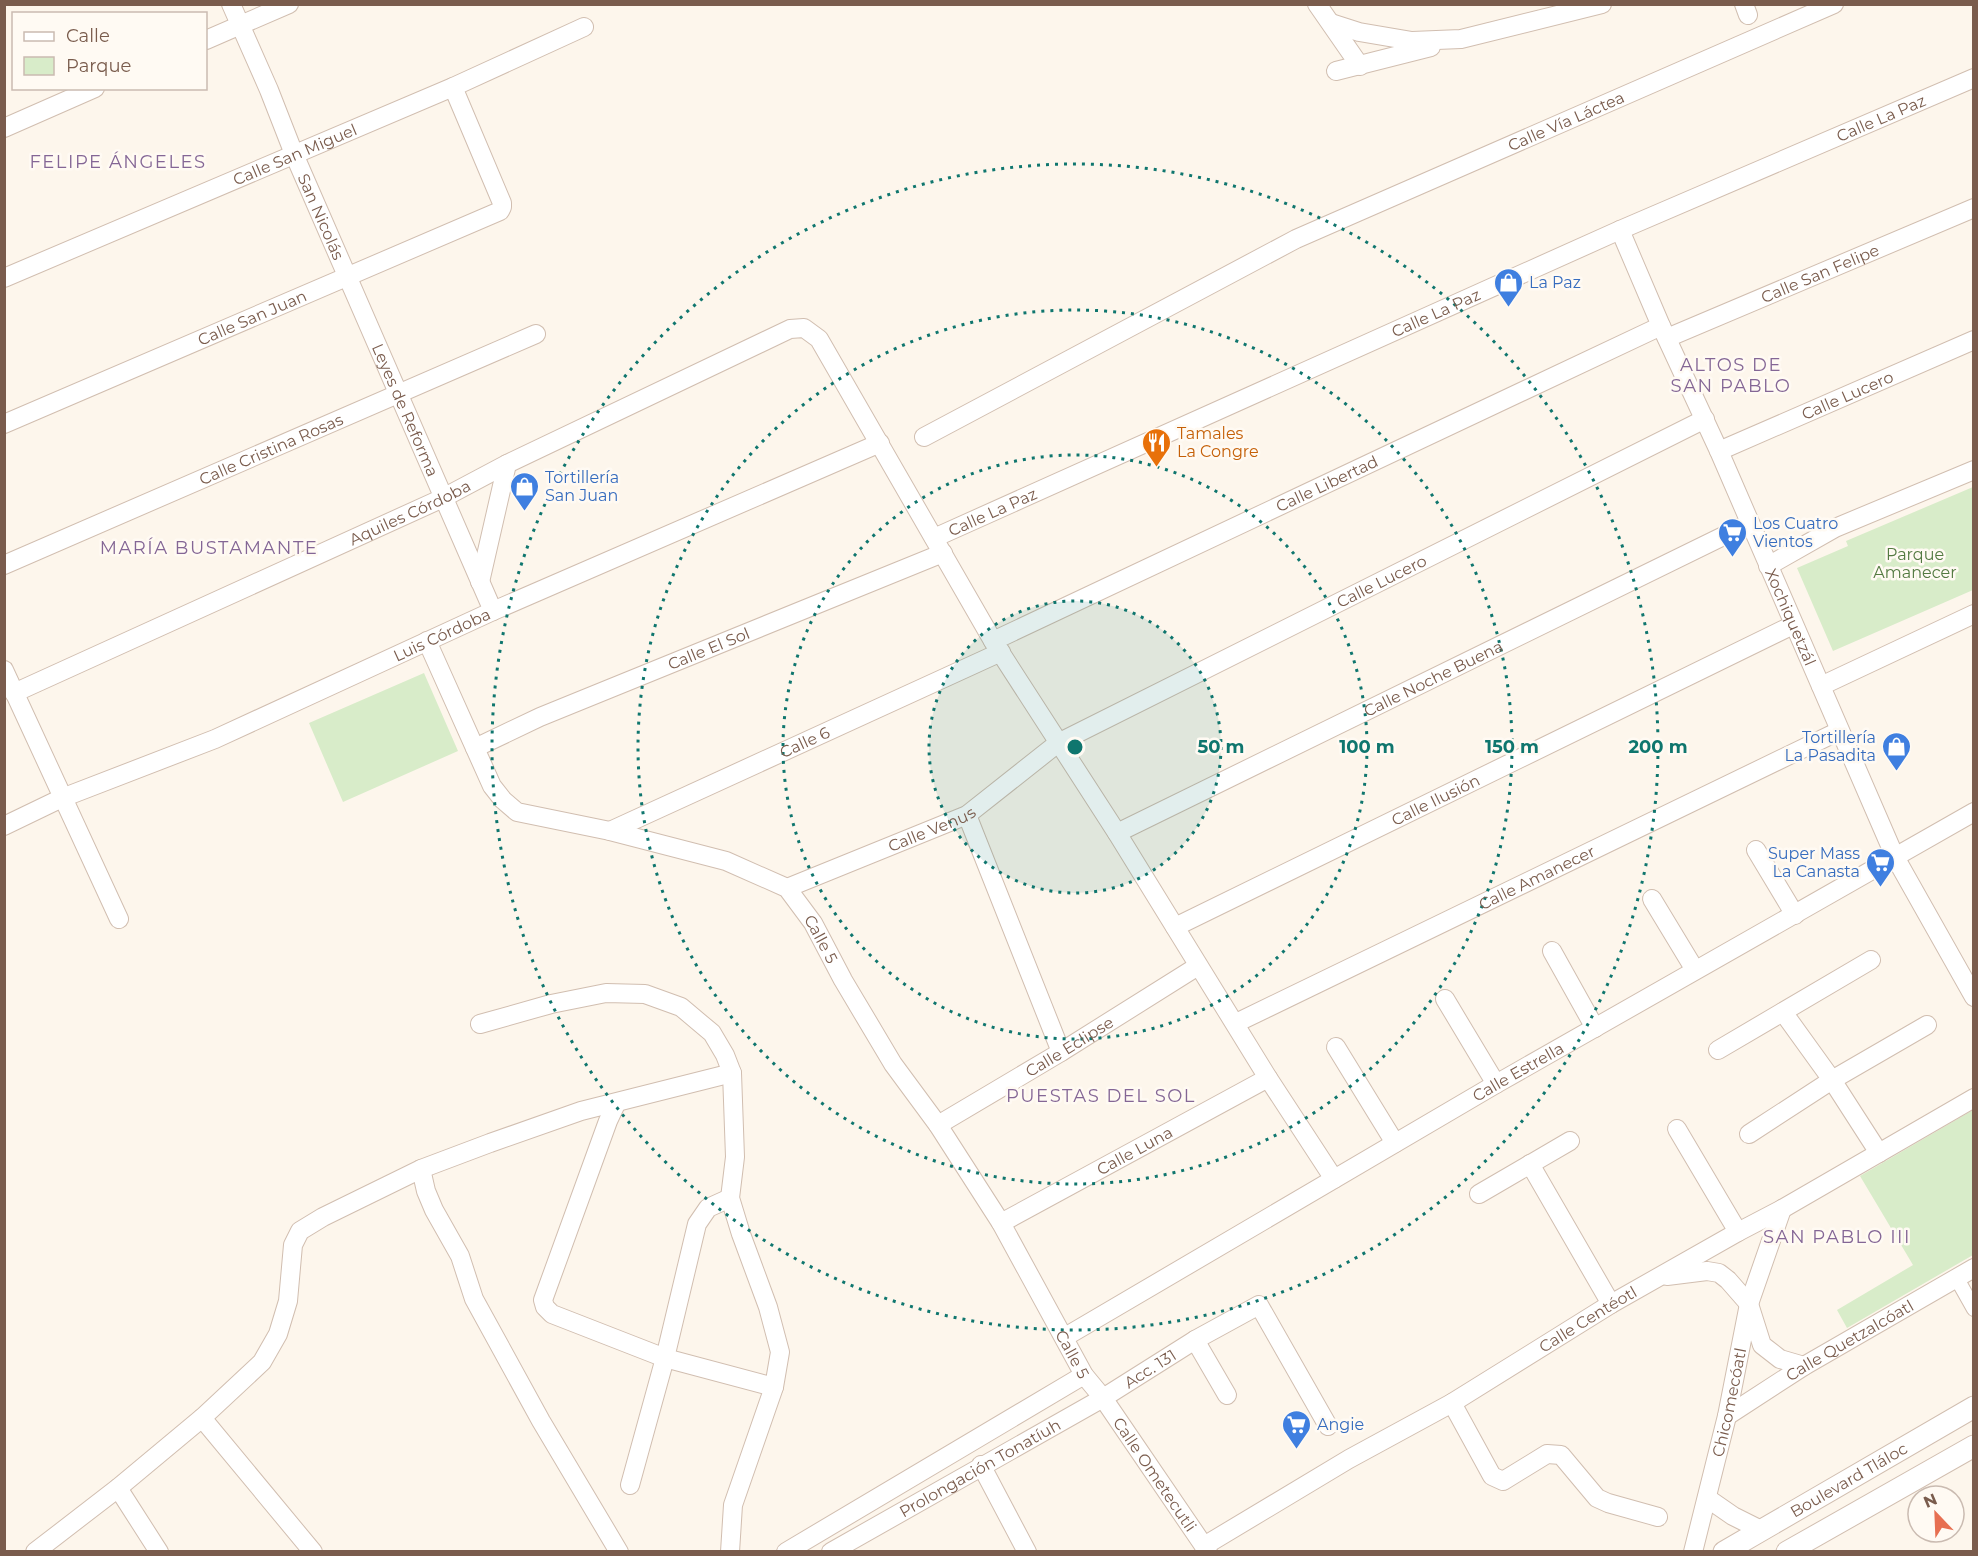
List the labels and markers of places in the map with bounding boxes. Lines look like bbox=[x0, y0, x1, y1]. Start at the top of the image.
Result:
shop icon: La Paz bbox=[1492, 266, 1524, 308]
place label: La Paz bbox=[1529, 273, 1581, 292]
place label: Tamales La Congre bbox=[1177, 424, 1259, 461]
restaurant icon: Tamales La Congre bbox=[1140, 426, 1172, 468]
place label: Tortillería San Juan bbox=[545, 468, 619, 505]
shop icon: Tortillería San Juan bbox=[508, 470, 540, 512]
place label: Los Cuatro Vientos bbox=[1753, 514, 1838, 551]
supermarket icon: Los Cuatro Vientos bbox=[1716, 516, 1748, 558]
place label: Tortillería La Pasadita bbox=[1784, 728, 1876, 765]
shop icon: Tortillería La Pasadita bbox=[1881, 730, 1913, 772]
centre of rings bbox=[1065, 737, 1085, 757]
place label: Super Mass La Canasta bbox=[1768, 844, 1860, 881]
supermarket icon: Super Mass La Canasta bbox=[1865, 846, 1897, 888]
supermarket icon: Angie bbox=[1280, 1408, 1312, 1450]
place label: Angie bbox=[1317, 1415, 1364, 1434]

